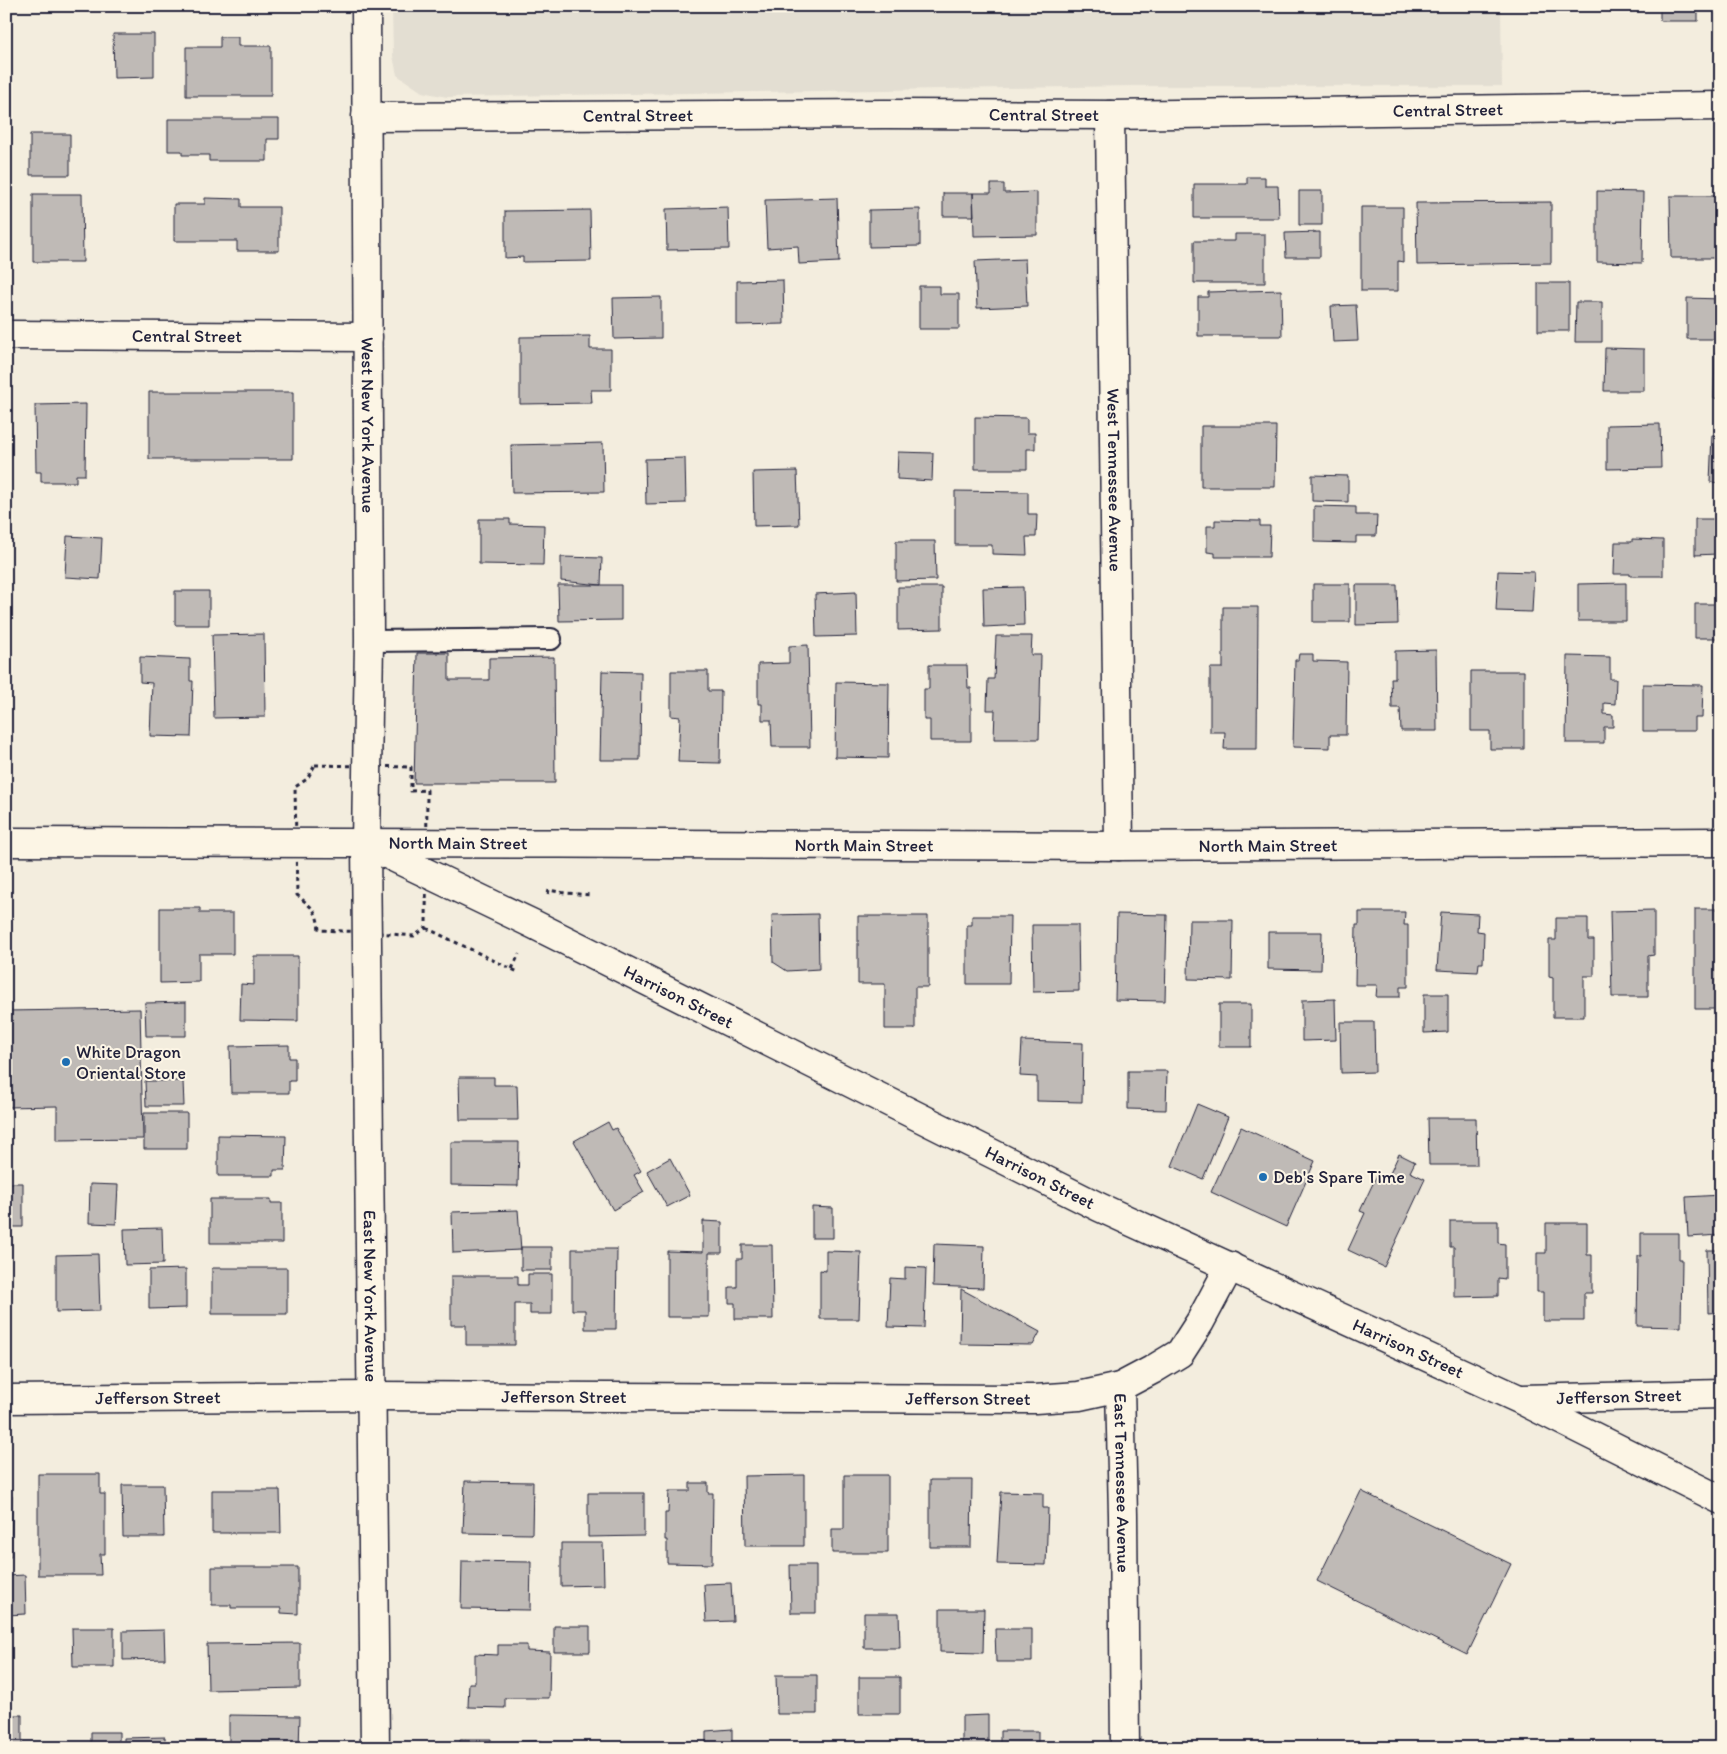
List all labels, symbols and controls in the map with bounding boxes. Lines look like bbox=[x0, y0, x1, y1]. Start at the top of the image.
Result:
street label: Central Street bbox=[1393, 98, 1503, 122]
street label: Central Street bbox=[989, 103, 1099, 126]
street label: Central Street bbox=[583, 104, 693, 127]
street label: Central Street bbox=[132, 325, 242, 347]
street label: West New York Avenue bbox=[357, 337, 379, 513]
street label: West Tennessee Avenue bbox=[1102, 388, 1127, 572]
street label: North Main Street bbox=[388, 832, 528, 854]
street label: North Main Street bbox=[794, 834, 934, 857]
street label: North Main Street bbox=[1198, 834, 1338, 857]
street label: Harrison Street bbox=[620, 960, 737, 1034]
place label: White Dragon Oriental Store bbox=[76, 1041, 186, 1084]
marker: White Dragon Oriental Store bbox=[60, 1056, 72, 1068]
street label: Harrison Street bbox=[981, 1141, 1099, 1214]
place label: Deb's Spare Time bbox=[1273, 1166, 1405, 1188]
marker: Deb's Spare Time bbox=[1257, 1171, 1269, 1183]
street label: East New York Avenue bbox=[359, 1210, 382, 1382]
street label: Harrison Street bbox=[1349, 1313, 1468, 1383]
street label: Jefferson Street bbox=[1556, 1384, 1682, 1409]
street label: Jefferson Street bbox=[95, 1386, 221, 1409]
street label: Jefferson Street bbox=[501, 1386, 627, 1408]
street label: Jefferson Street bbox=[905, 1387, 1031, 1410]
street label: East Tennessee Avenue bbox=[1109, 1393, 1134, 1573]

